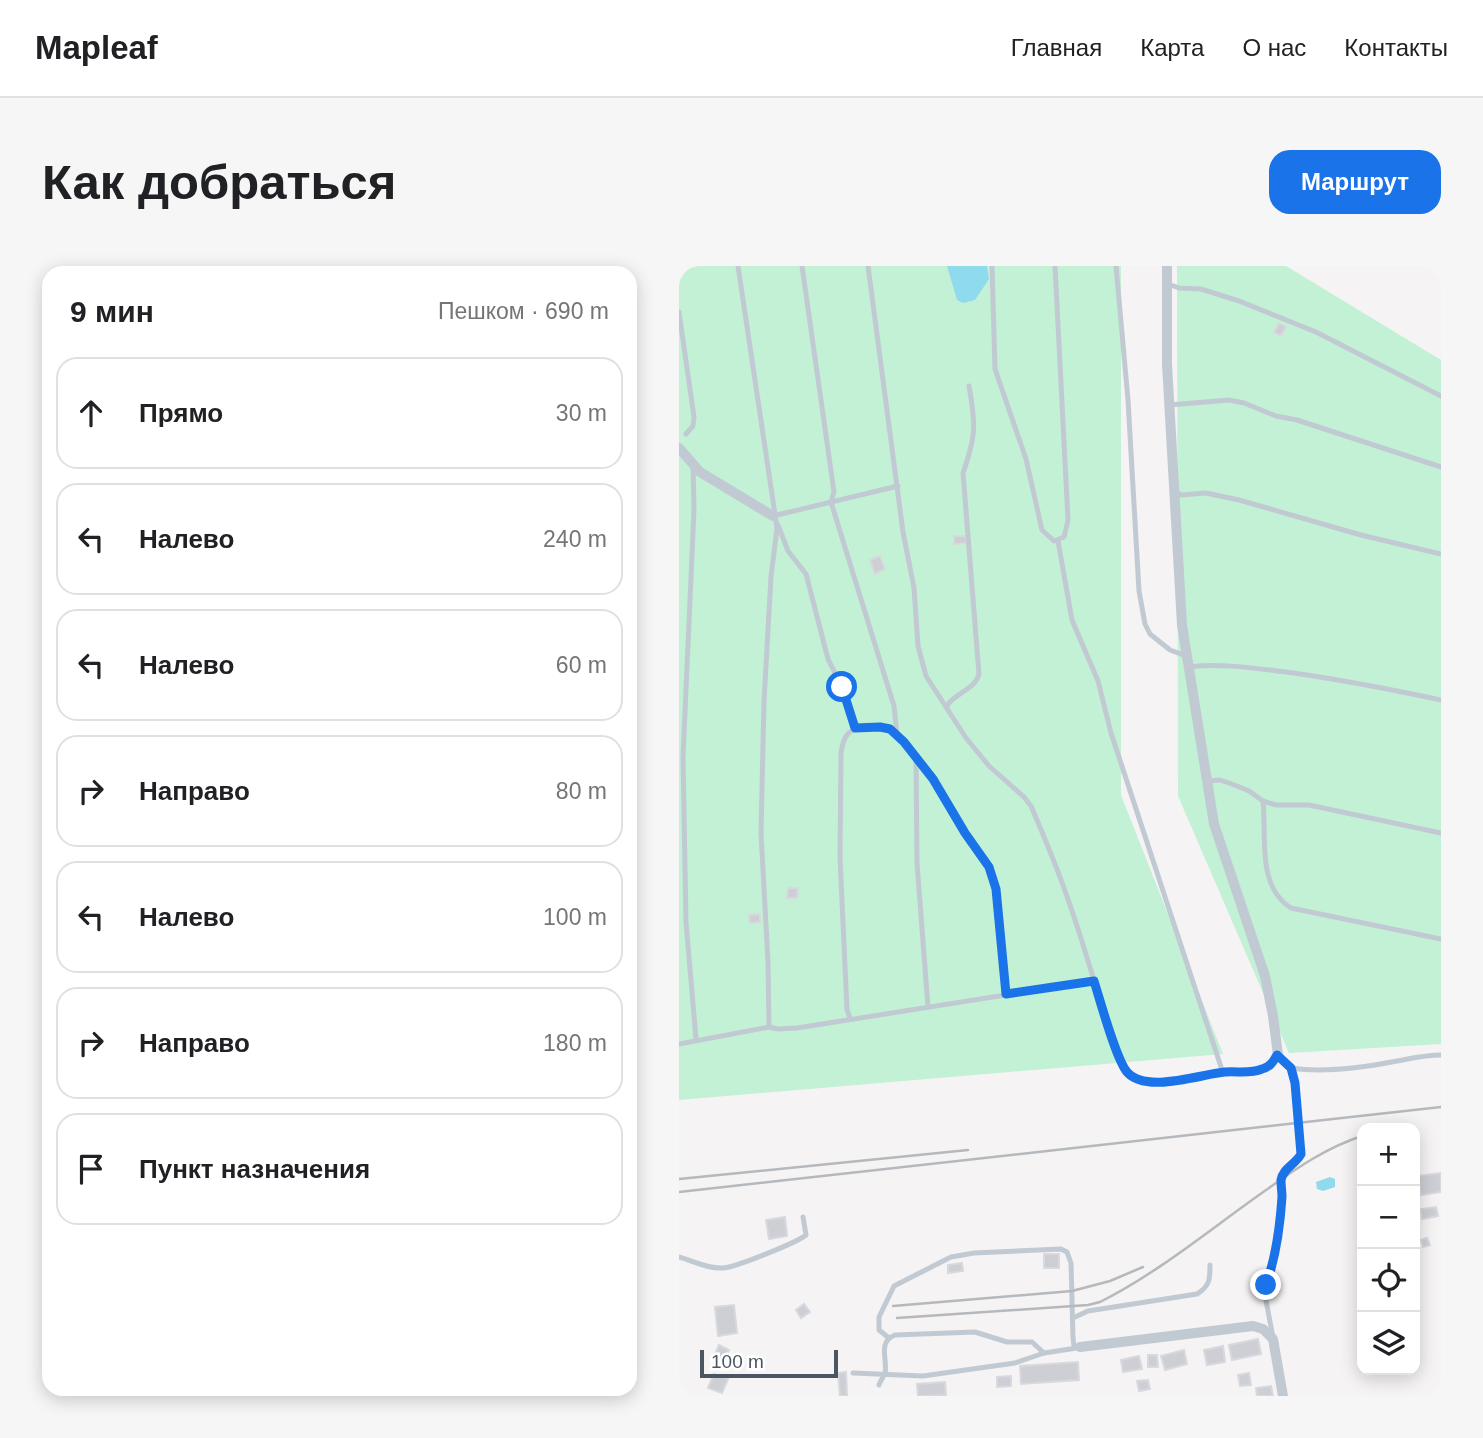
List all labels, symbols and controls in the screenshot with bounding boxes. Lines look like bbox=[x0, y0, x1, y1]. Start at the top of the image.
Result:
text: Mapleaf bbox=[35, 29, 158, 66]
text: Главная bbox=[1011, 34, 1102, 61]
text: Карта bbox=[1140, 34, 1204, 61]
text: О нас bbox=[1242, 34, 1306, 61]
text: Контакты bbox=[1344, 34, 1448, 61]
button: Маршрут bbox=[1269, 150, 1441, 214]
text: Как добраться bbox=[42, 155, 396, 209]
text: 9 мин bbox=[70, 295, 154, 328]
text: Пешком · 690 m bbox=[438, 298, 609, 324]
icon: ahead bbox=[72, 394, 110, 432]
text: Прямо bbox=[139, 398, 223, 428]
text: 30 m bbox=[556, 400, 607, 426]
icon: left bbox=[72, 520, 110, 558]
text: Налево bbox=[139, 524, 234, 554]
text: 240 m bbox=[543, 526, 607, 552]
icon: left bbox=[72, 646, 110, 684]
text: Налево bbox=[139, 650, 234, 680]
text: 60 m bbox=[556, 652, 607, 678]
route start bbox=[826, 671, 857, 702]
icon: right bbox=[72, 772, 110, 810]
text: Направо bbox=[139, 776, 250, 806]
text: 80 m bbox=[556, 778, 607, 804]
icon: left bbox=[72, 898, 110, 936]
text: Налево bbox=[139, 902, 234, 932]
text: 100 m bbox=[543, 904, 607, 930]
icon: right bbox=[72, 1024, 110, 1062]
text: Направо bbox=[139, 1028, 250, 1058]
text: 180 m bbox=[543, 1030, 607, 1056]
map controls bbox=[1357, 1123, 1420, 1375]
button: + bbox=[1357, 1123, 1420, 1186]
icon: arrive bbox=[72, 1150, 110, 1188]
text: Пункт назначения bbox=[139, 1154, 370, 1184]
button: − bbox=[1357, 1186, 1420, 1249]
button: locate bbox=[1357, 1249, 1420, 1312]
route end bbox=[1250, 1269, 1281, 1300]
button: layers bbox=[1357, 1312, 1420, 1375]
scale bar bbox=[700, 1347, 838, 1379]
text: 100 m bbox=[711, 1351, 764, 1372]

